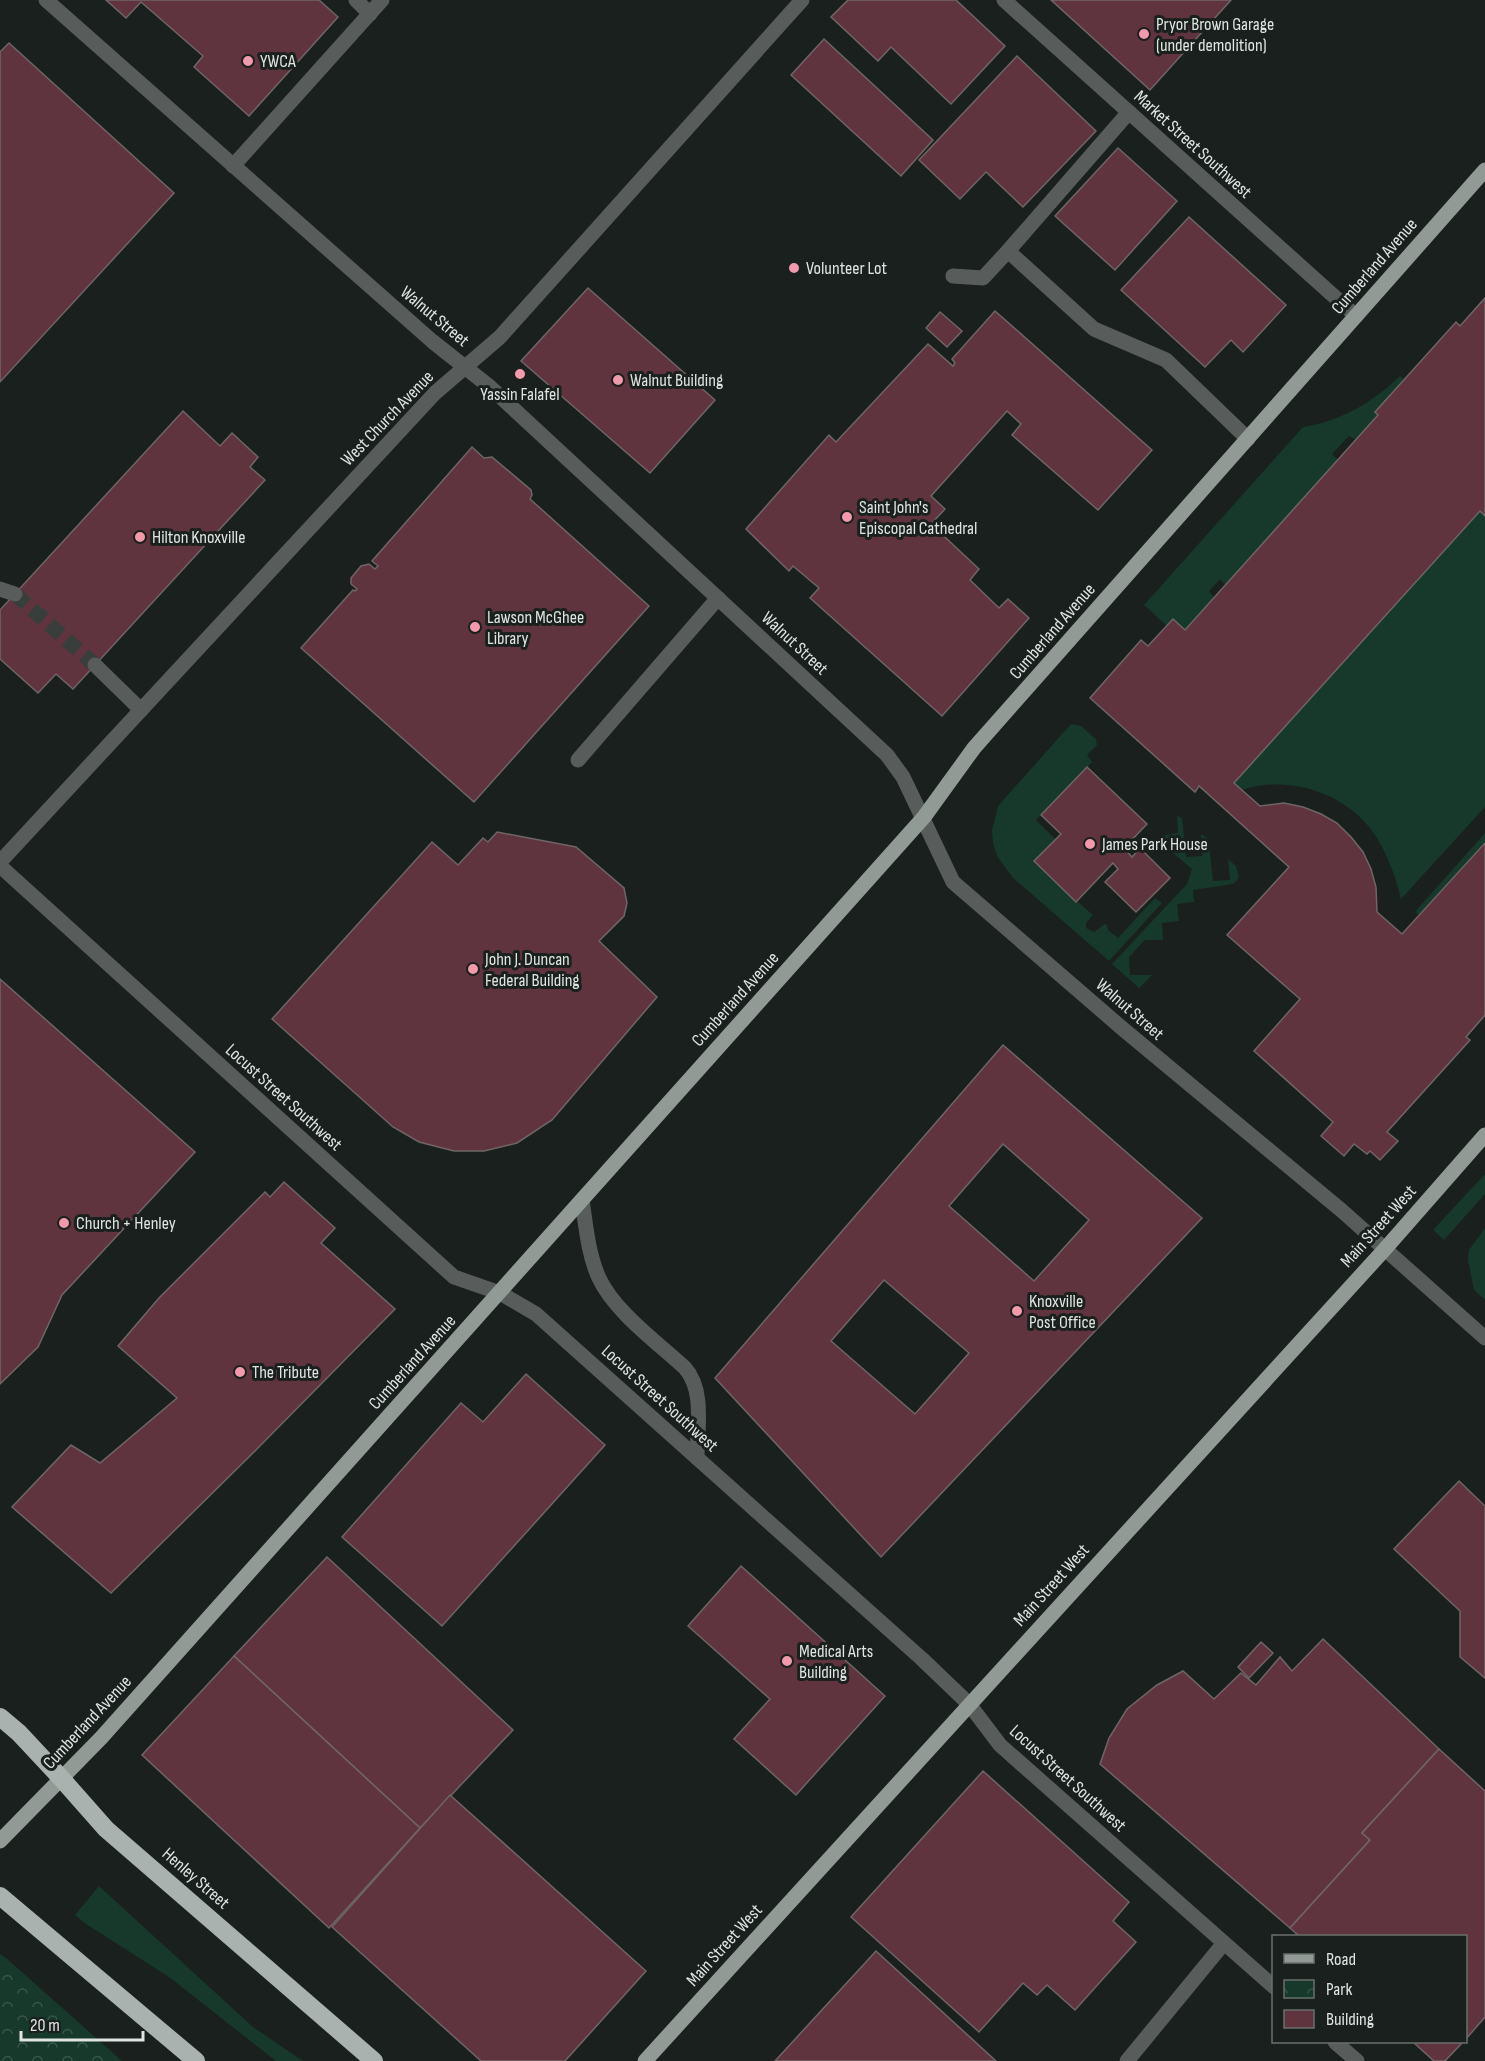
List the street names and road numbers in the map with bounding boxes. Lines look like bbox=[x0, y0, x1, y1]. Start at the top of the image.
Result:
street label: Market Street Southwest bbox=[1130, 86, 1256, 203]
street label: Cumberland Avenue bbox=[1327, 214, 1422, 318]
street label: Walnut Street bbox=[396, 282, 474, 351]
street label: West Church Avenue bbox=[337, 366, 438, 470]
street label: Cumberland Avenue bbox=[1005, 579, 1100, 683]
street label: Walnut Street bbox=[757, 607, 833, 680]
street label: Cumberland Avenue bbox=[687, 948, 783, 1051]
street label: Walnut Street bbox=[1091, 974, 1168, 1045]
street label: Locust Street Southwest bbox=[221, 1040, 347, 1156]
street label: Main Street West bbox=[1336, 1181, 1421, 1272]
street label: Cumberland Avenue bbox=[364, 1311, 460, 1414]
street label: Locust Street Southwest bbox=[597, 1341, 723, 1457]
street label: Main Street West bbox=[1009, 1540, 1094, 1631]
street label: Cumberland Avenue bbox=[39, 1671, 136, 1773]
street label: Locust Street Southwest bbox=[1005, 1721, 1131, 1837]
street label: Henley Street bbox=[158, 1843, 234, 1914]
street label: Main Street West bbox=[682, 1900, 767, 1991]

